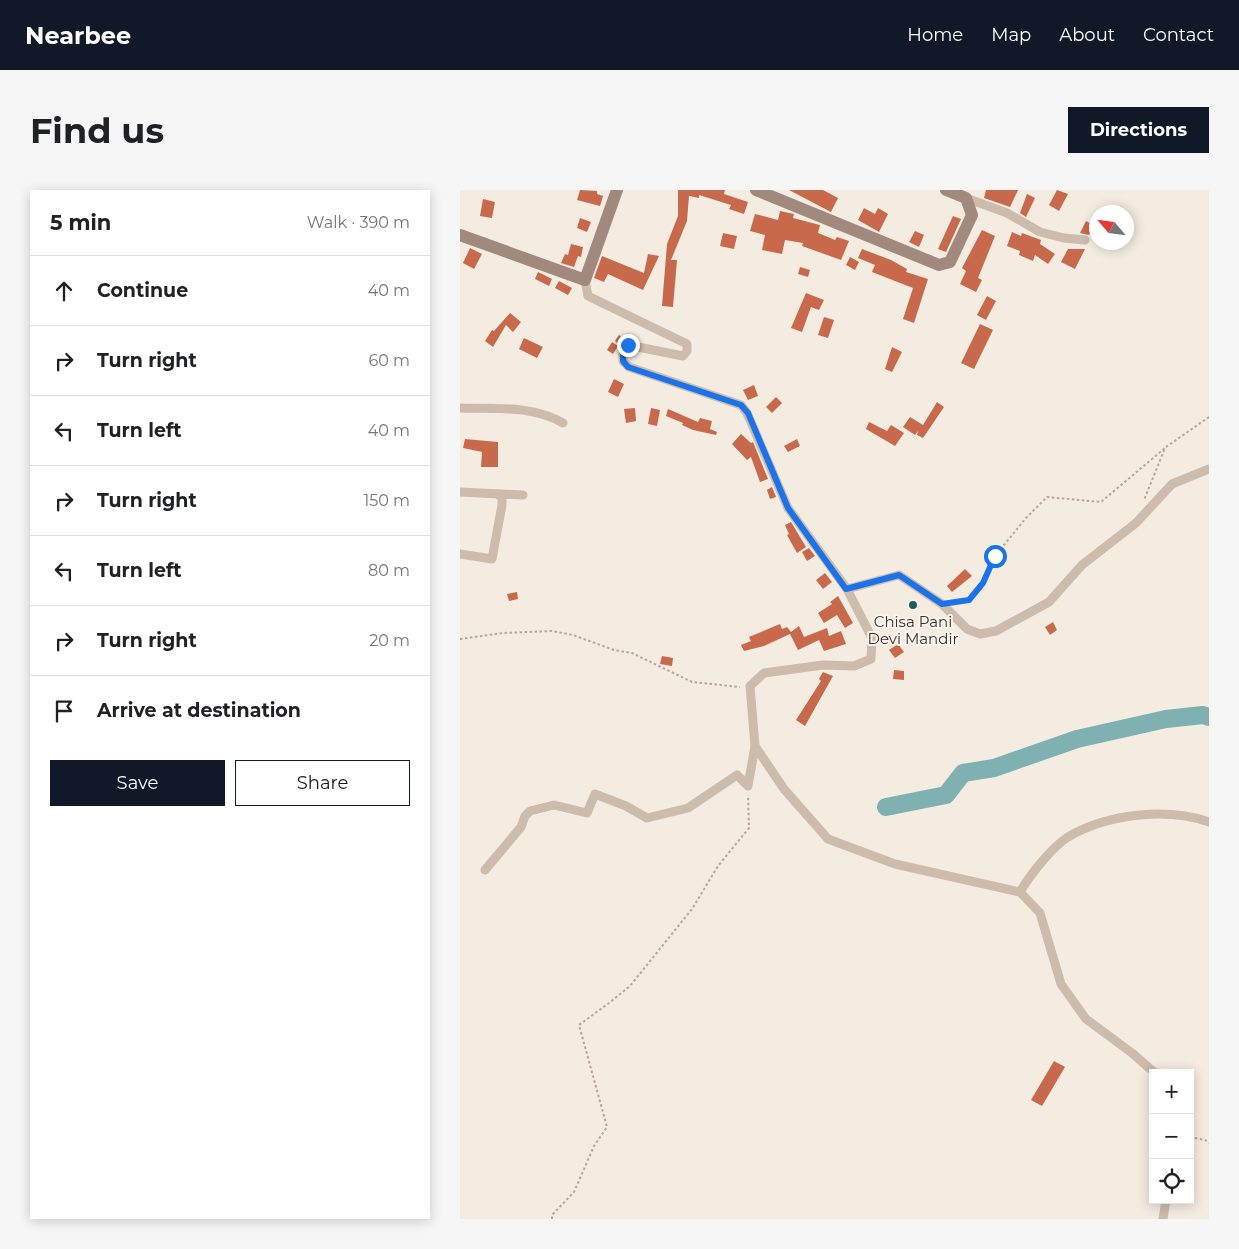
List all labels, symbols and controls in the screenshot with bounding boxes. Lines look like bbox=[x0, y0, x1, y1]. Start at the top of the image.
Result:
text: Nearbee bbox=[25, 21, 131, 50]
text: Home bbox=[907, 24, 963, 46]
text: Map bbox=[991, 24, 1031, 46]
text: About bbox=[1059, 24, 1115, 46]
text: Contact bbox=[1143, 24, 1214, 46]
button: Directions bbox=[1068, 107, 1209, 153]
text: Find us bbox=[30, 109, 164, 152]
north arrow bbox=[1089, 205, 1134, 250]
text: 5 min bbox=[50, 210, 111, 235]
text: Walk · 390 m bbox=[307, 213, 410, 232]
icon: ahead bbox=[50, 277, 78, 305]
text: Continue bbox=[97, 279, 188, 302]
text: 40 m bbox=[368, 281, 410, 300]
route end bbox=[617, 334, 640, 357]
icon: right bbox=[50, 347, 78, 375]
text: Turn right bbox=[97, 349, 197, 372]
text: 60 m bbox=[368, 351, 410, 370]
icon: left bbox=[50, 417, 78, 445]
text: Turn left bbox=[97, 419, 182, 442]
text: 40 m bbox=[368, 421, 410, 440]
icon: right bbox=[50, 487, 78, 515]
text: Turn right bbox=[97, 489, 197, 512]
text: 150 m bbox=[363, 491, 410, 510]
route start bbox=[984, 545, 1007, 568]
icon: left bbox=[50, 557, 78, 585]
text: Turn left bbox=[97, 559, 182, 582]
text: 80 m bbox=[368, 561, 410, 580]
marker: Chisa Pani Devi Mandir bbox=[907, 599, 919, 611]
place label: Chisa Pani Devi Mandir bbox=[868, 612, 958, 648]
icon: right bbox=[50, 627, 78, 655]
text: Turn right bbox=[97, 629, 197, 652]
text: 20 m bbox=[369, 631, 410, 650]
icon: arrive bbox=[50, 697, 78, 725]
text: Arrive at destination bbox=[97, 699, 301, 722]
button: Save bbox=[50, 760, 225, 806]
button: Share bbox=[235, 760, 410, 806]
map controls bbox=[1149, 1069, 1194, 1204]
button: + bbox=[1149, 1069, 1194, 1114]
button: − bbox=[1149, 1114, 1194, 1159]
button: locate bbox=[1149, 1159, 1194, 1204]

